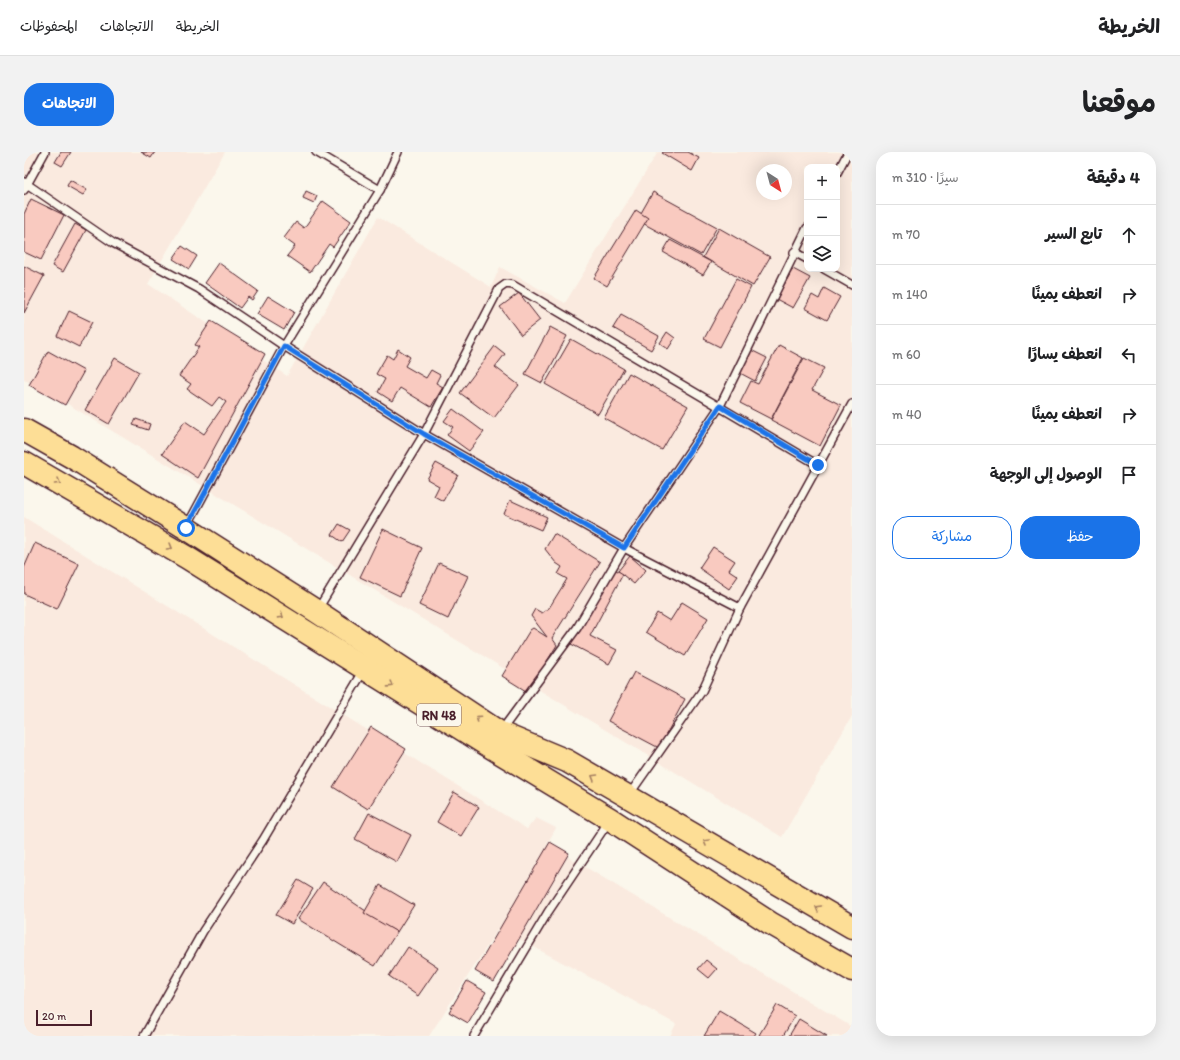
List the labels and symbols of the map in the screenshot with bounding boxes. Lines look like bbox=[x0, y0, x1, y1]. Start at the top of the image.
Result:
north arrow bbox=[756, 164, 792, 200]
route end bbox=[809, 456, 827, 474]
one-way arrow bbox=[54, 477, 61, 484]
route start bbox=[177, 519, 195, 537]
one-way arrow bbox=[166, 543, 173, 550]
one-way arrow bbox=[277, 611, 284, 618]
one-way arrow bbox=[387, 680, 394, 687]
road number: RN 48 bbox=[417, 704, 461, 726]
one-way arrow bbox=[475, 716, 482, 723]
one-way arrow bbox=[591, 774, 598, 781]
one-way arrow bbox=[703, 840, 710, 847]
one-way arrow bbox=[815, 905, 822, 912]
scale bar bbox=[36, 1008, 92, 1027]

